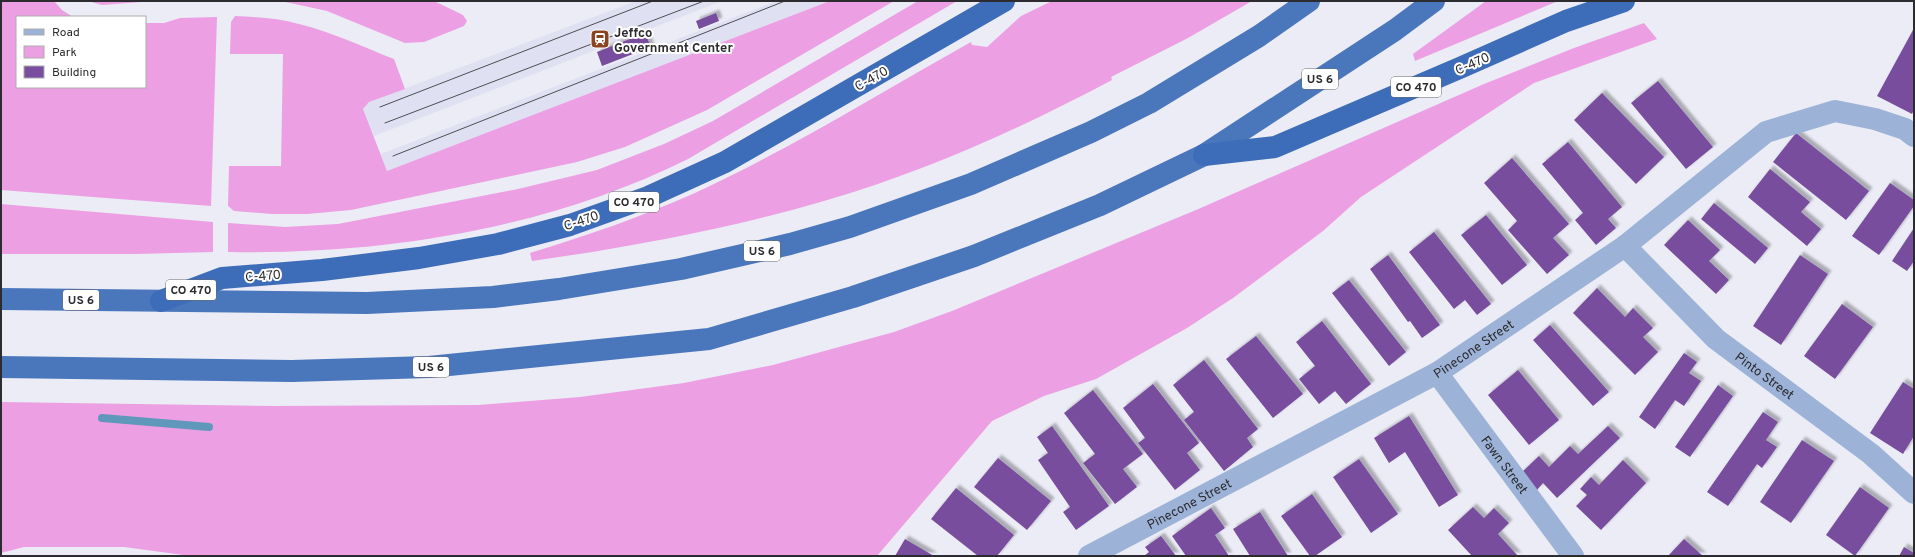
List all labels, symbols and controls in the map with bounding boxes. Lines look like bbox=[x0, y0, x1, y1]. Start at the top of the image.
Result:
legend bbox=[16, 16, 146, 88]
text: Road bbox=[52, 25, 80, 41]
place label: Jeffco Government Center bbox=[614, 26, 733, 57]
station icon: Jeffco Government Center bbox=[589, 28, 611, 50]
text: Park bbox=[52, 45, 77, 61]
street label: C-470 bbox=[1453, 50, 1493, 79]
street label: C-470 bbox=[852, 64, 892, 96]
text: Building bbox=[52, 65, 96, 81]
road number: US 6 bbox=[1302, 69, 1338, 89]
road number: CO 470 bbox=[1391, 77, 1441, 97]
road number: CO 470 bbox=[609, 192, 659, 212]
street label: C-470 bbox=[562, 208, 601, 235]
road number: US 6 bbox=[744, 241, 780, 261]
street label: C-470 bbox=[244, 267, 282, 287]
road number: CO 470 bbox=[166, 280, 216, 300]
road number: US 6 bbox=[63, 290, 99, 310]
street label: Pinecone Street bbox=[1431, 317, 1518, 383]
street label: Pinto Street bbox=[1731, 350, 1796, 404]
road number: US 6 bbox=[413, 357, 449, 377]
street label: Fawn Street bbox=[1477, 433, 1530, 498]
street label: Pinecone Street bbox=[1145, 476, 1235, 534]

